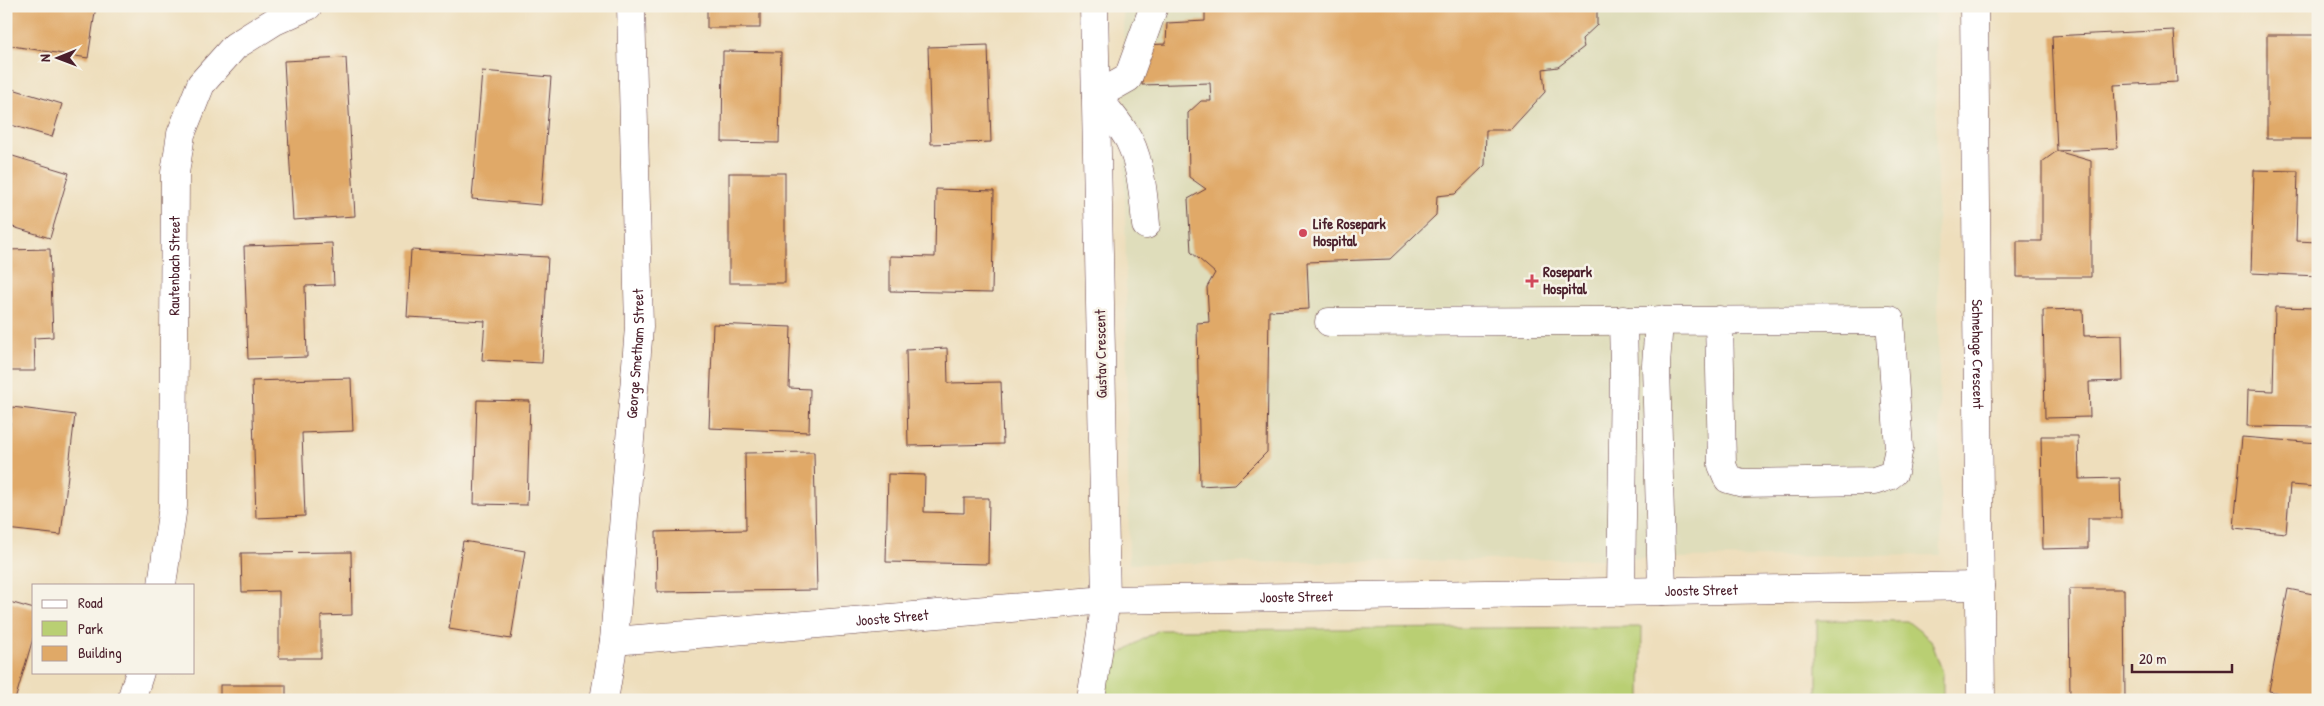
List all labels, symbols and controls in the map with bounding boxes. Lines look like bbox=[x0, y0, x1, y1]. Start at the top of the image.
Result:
north arrow bbox=[32, 32, 82, 82]
text: N bbox=[35, 54, 54, 62]
place label: Life Rosepark Hospital bbox=[1313, 213, 1386, 252]
street label: Rautenbach Street bbox=[163, 215, 185, 315]
marker: Life Rosepark Hospital bbox=[1297, 227, 1309, 239]
place label: Rosepark Hospital bbox=[1543, 261, 1593, 300]
marker: Rosepark Hospital bbox=[1525, 274, 1539, 288]
street label: George Smetham Street bbox=[621, 288, 649, 419]
street label: Schnehage Crescent bbox=[1967, 299, 1989, 410]
street label: Gustav Crescent bbox=[1089, 309, 1112, 399]
street label: Jooste Street bbox=[1665, 579, 1739, 601]
legend bbox=[32, 584, 195, 674]
street label: Jooste Street bbox=[1260, 585, 1334, 608]
text: Road bbox=[78, 592, 103, 613]
street label: Jooste Street bbox=[855, 604, 930, 631]
text: Park bbox=[78, 618, 103, 639]
scale bar bbox=[2132, 641, 2232, 673]
text: Building bbox=[78, 642, 122, 663]
text: 20 m bbox=[2139, 648, 2166, 669]

